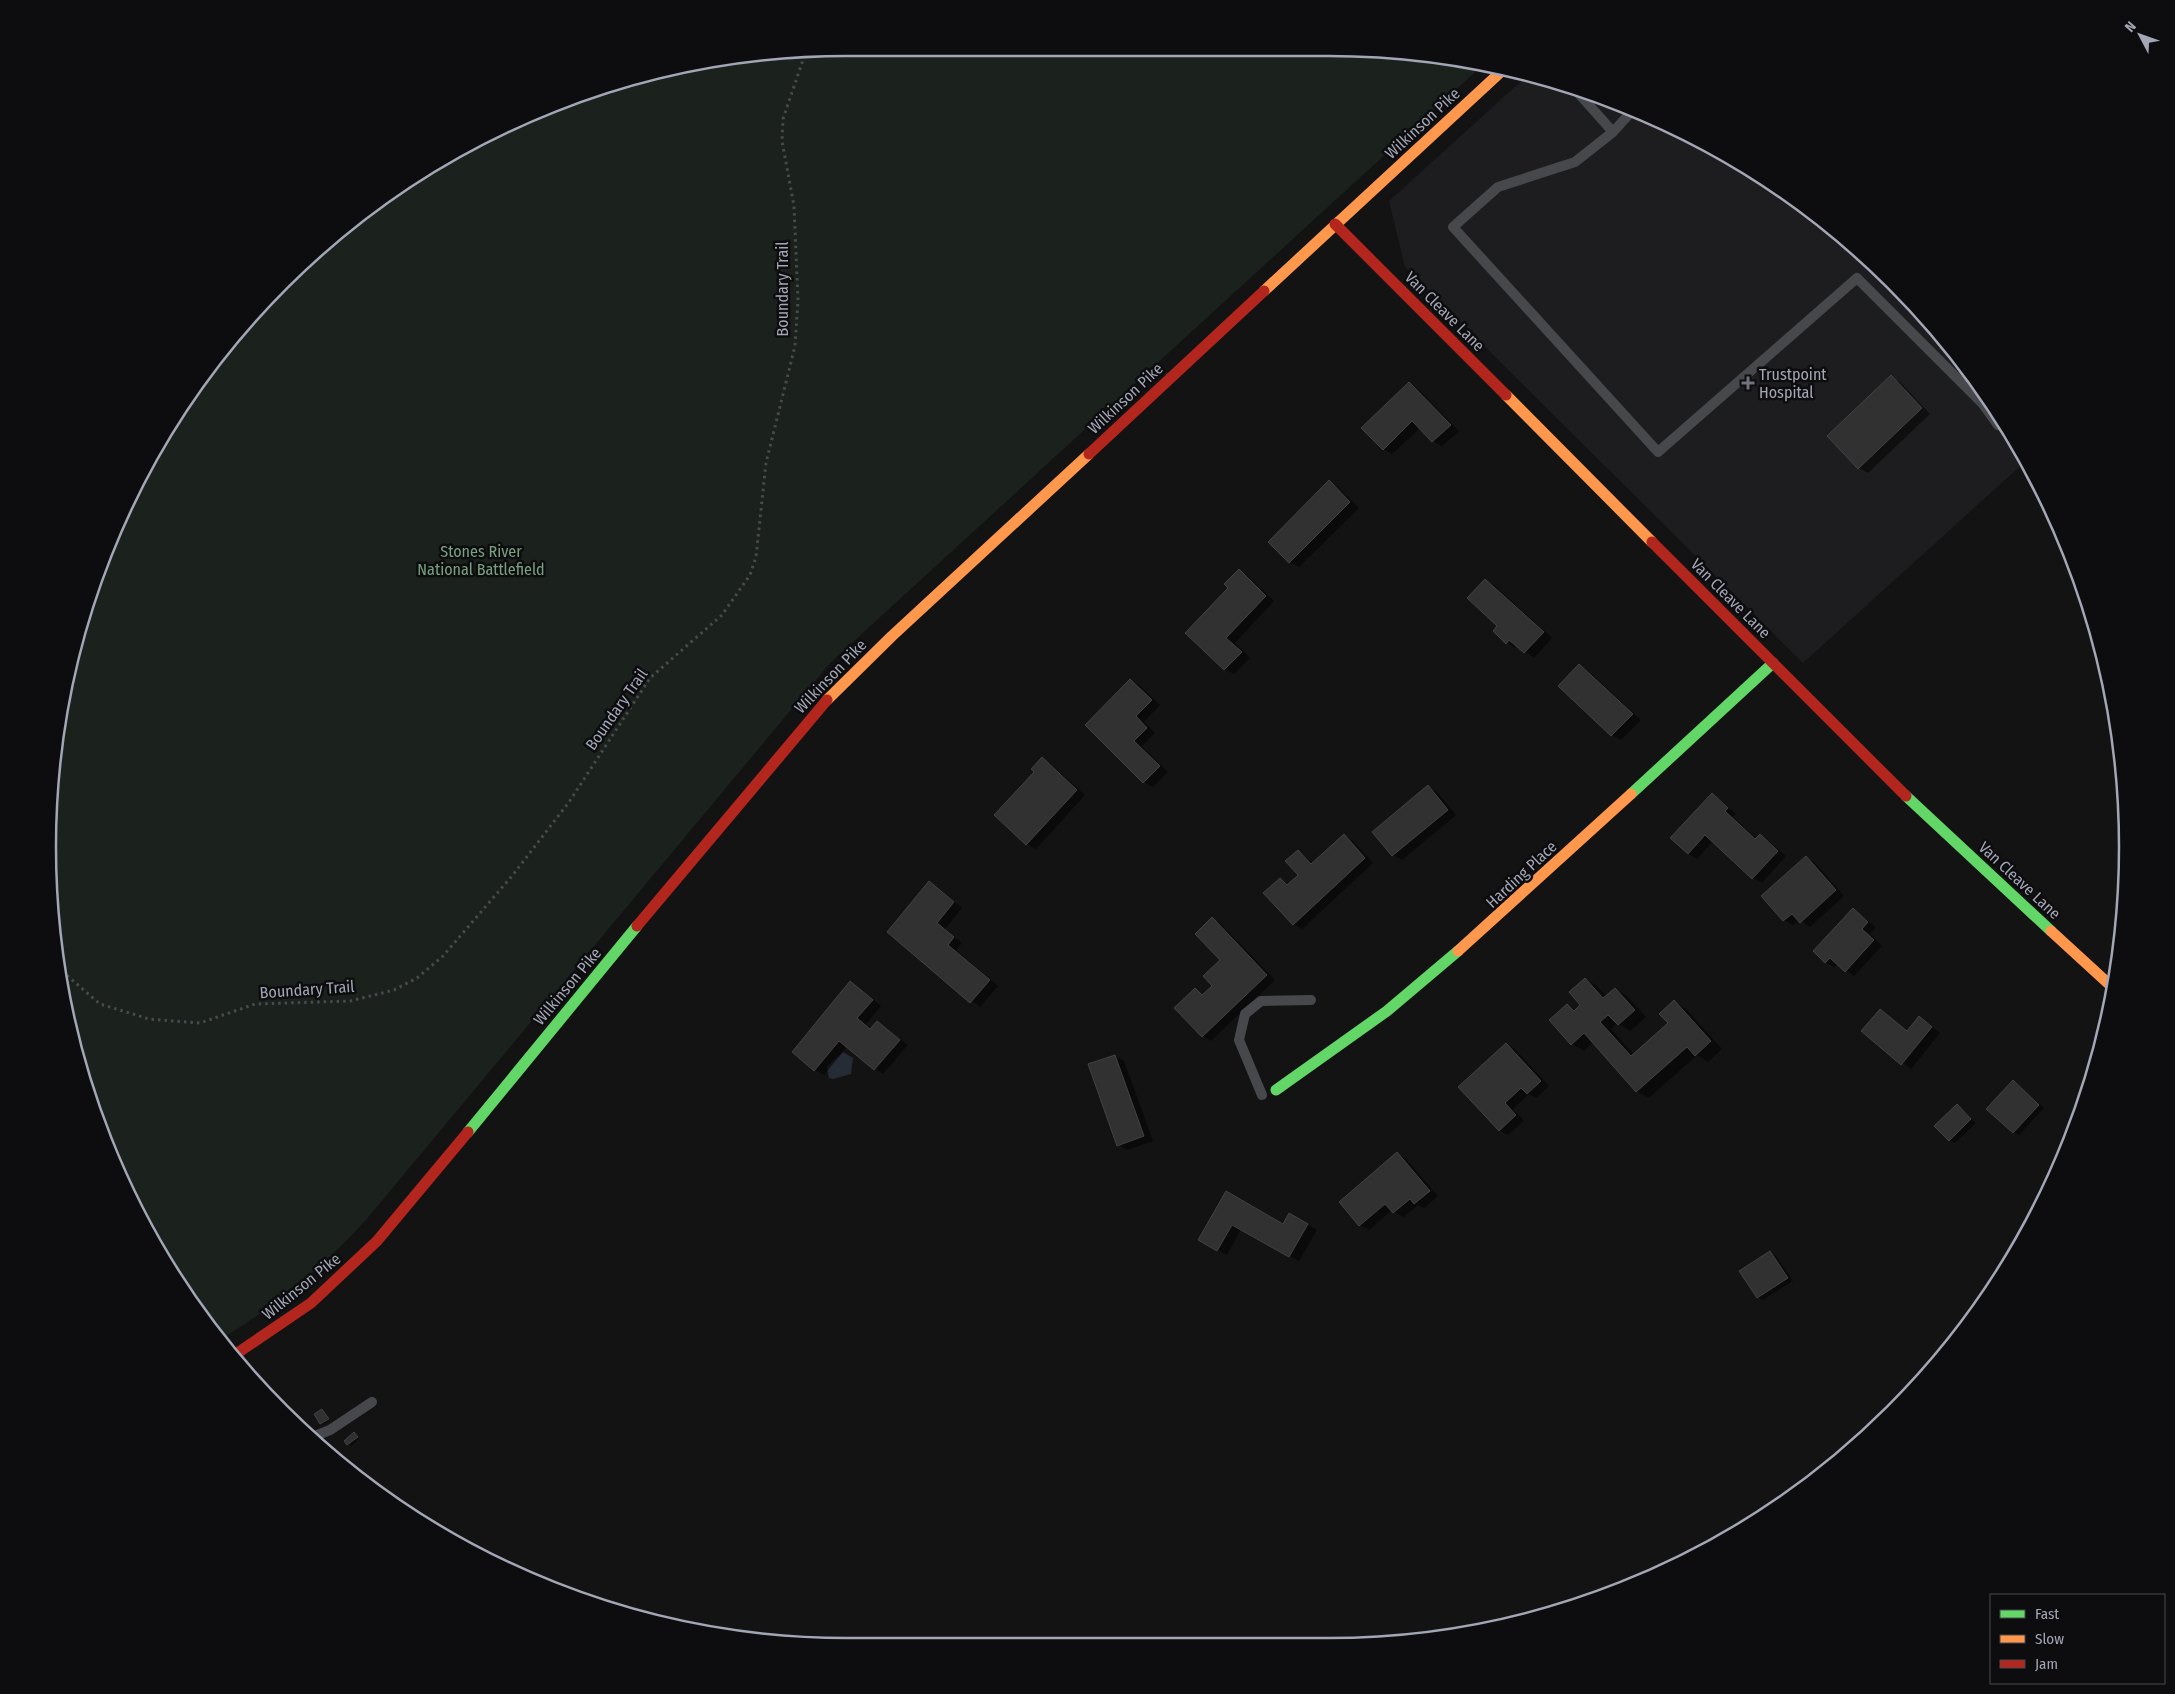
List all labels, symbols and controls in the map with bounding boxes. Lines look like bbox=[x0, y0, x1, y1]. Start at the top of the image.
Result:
north arrow bbox=[2115, 10, 2165, 60]
text: N bbox=[2121, 18, 2140, 36]
street label: Wilkinson Pike bbox=[1381, 84, 1464, 163]
street label: Boundary Trail bbox=[773, 242, 792, 336]
street label: Van Cleave Lane bbox=[1401, 268, 1489, 355]
street label: Wilkinson Pike bbox=[1084, 359, 1167, 438]
place label: Trustpoint Hospital bbox=[1759, 365, 1827, 402]
marker: Trustpoint Hospital bbox=[1741, 376, 1755, 390]
park label: Stones River National Battlefield bbox=[417, 542, 545, 579]
street label: Van Cleave Lane bbox=[1687, 555, 1775, 642]
street label: Wilkinson Pike bbox=[790, 635, 870, 717]
street label: Boundary Trail bbox=[581, 665, 651, 754]
street label: Harding Place bbox=[1482, 837, 1561, 912]
street label: Van Cleave Lane bbox=[1975, 838, 2065, 923]
street label: Wilkinson Pike bbox=[530, 944, 605, 1029]
street label: Boundary Trail bbox=[259, 977, 355, 1002]
street label: Wilkinson Pike bbox=[258, 1249, 344, 1324]
legend bbox=[1990, 1594, 2165, 1684]
text: Fast bbox=[2035, 1605, 2059, 1623]
text: Slow bbox=[2035, 1630, 2064, 1648]
text: Jam bbox=[2035, 1655, 2058, 1673]

